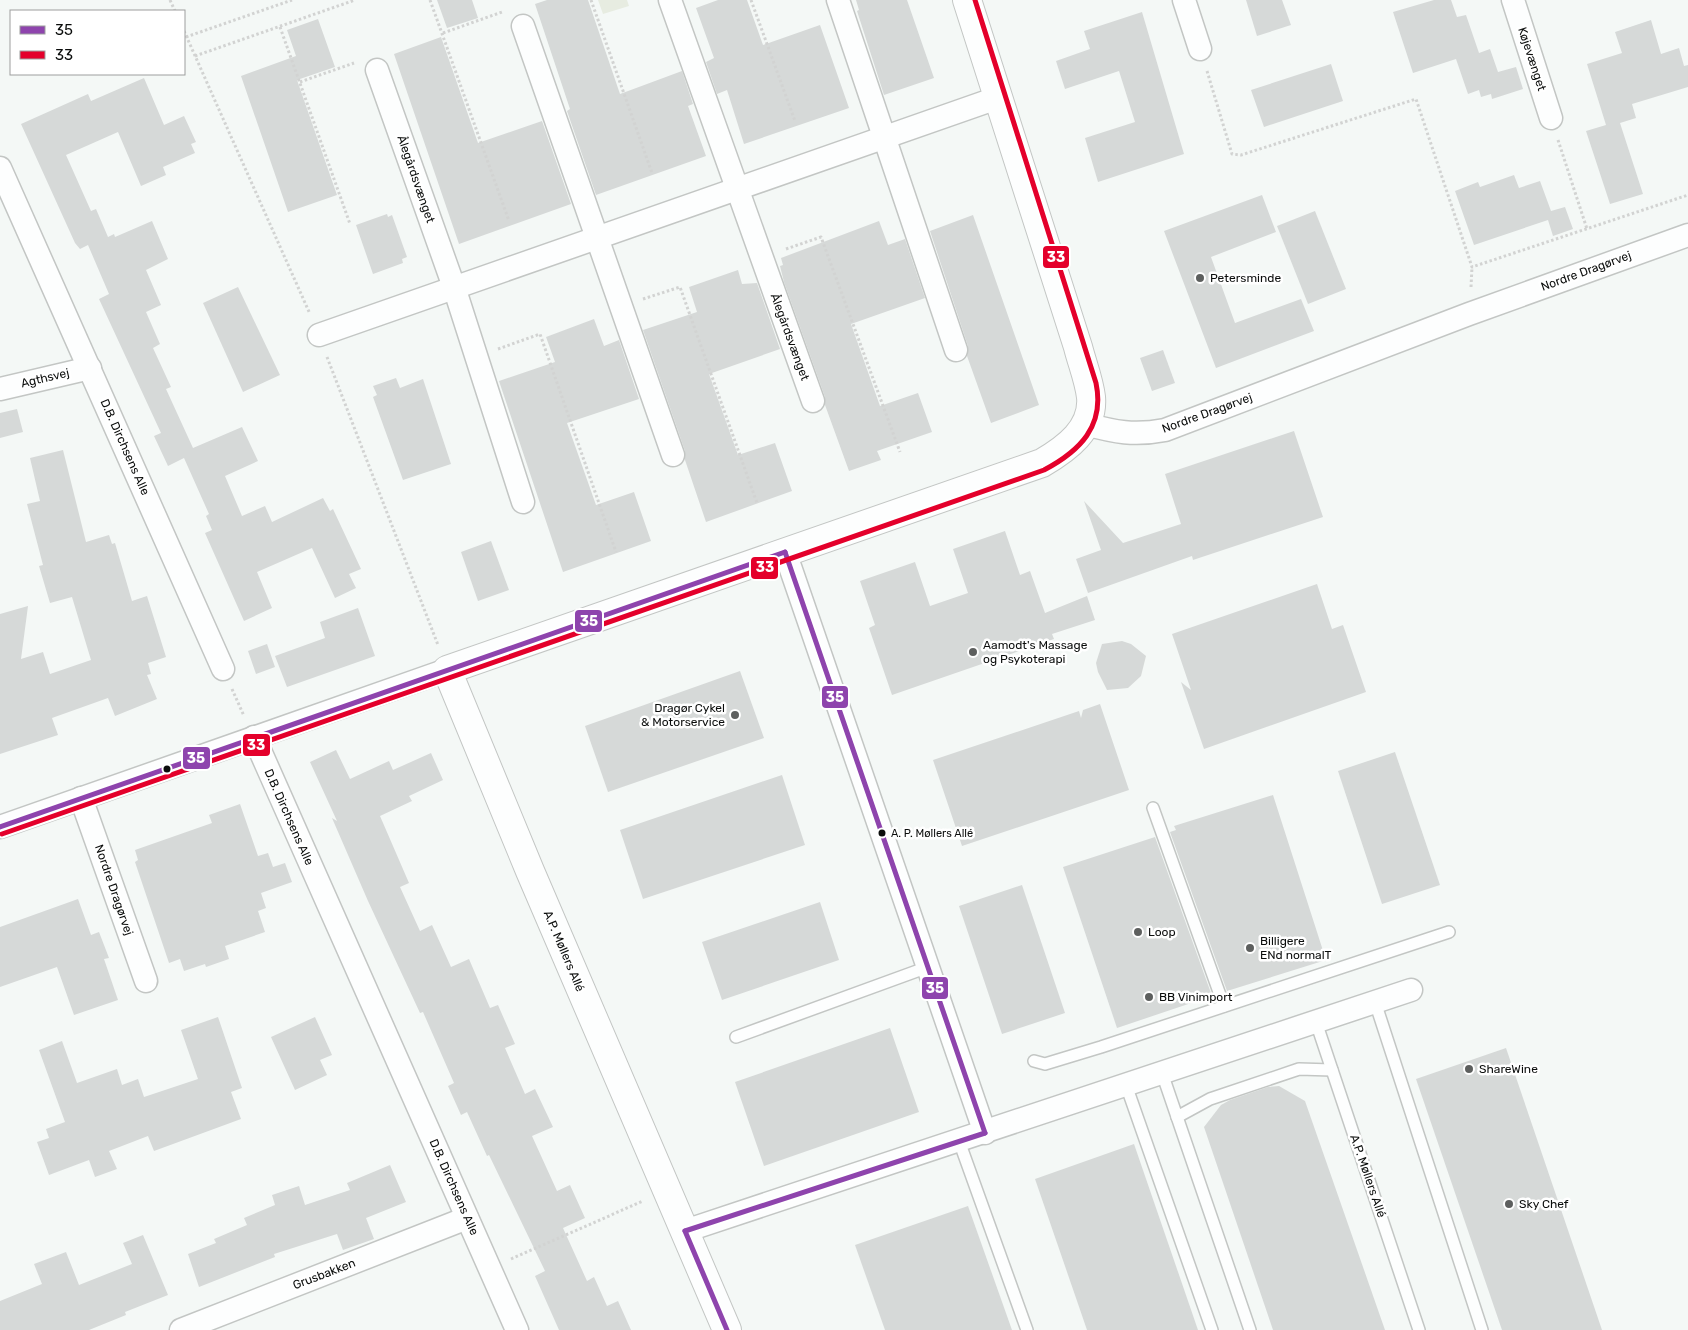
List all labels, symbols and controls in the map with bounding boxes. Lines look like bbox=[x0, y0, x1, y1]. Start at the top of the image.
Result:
legend bbox=[10, 10, 185, 75]
text: 35 bbox=[55, 21, 73, 39]
street label: Køjevænget bbox=[1515, 25, 1549, 93]
text: 33 bbox=[55, 46, 73, 64]
street label: Ålegårdsvænget bbox=[394, 133, 438, 225]
line badge: 33 bbox=[1042, 245, 1070, 269]
street label: Nordre Dragørvej bbox=[1539, 248, 1633, 294]
text: 33 bbox=[1047, 249, 1065, 266]
place label: Petersminde bbox=[1210, 271, 1281, 285]
marker: Petersminde bbox=[1194, 272, 1206, 284]
street label: Ålegårdsvænget bbox=[768, 291, 812, 383]
street label: Agthsvej bbox=[19, 366, 71, 390]
street label: Nordre Dragørvej bbox=[1160, 390, 1254, 436]
street label: D.B. Dirchsens Alle bbox=[97, 397, 153, 498]
line badge: 33 bbox=[750, 556, 779, 580]
text: 33 bbox=[756, 559, 774, 576]
line badge: 35 bbox=[574, 609, 603, 633]
text: 35 bbox=[580, 613, 598, 630]
place label: Aamodt's Massage og Psykoterapi bbox=[983, 638, 1088, 666]
marker: Aamodt's Massage og Psykoterapi bbox=[967, 646, 979, 658]
line badge: 35 bbox=[821, 685, 849, 709]
text: 35 bbox=[826, 689, 844, 706]
place label: Dragør Cykel & Motorservice bbox=[641, 701, 725, 729]
marker: Dragør Cykel & Motorservice bbox=[729, 709, 741, 721]
line badge: 33 bbox=[242, 733, 271, 757]
text: 33 bbox=[247, 737, 265, 754]
line badge: 35 bbox=[182, 746, 211, 770]
text: 35 bbox=[187, 750, 205, 767]
unlabelled marker bbox=[162, 764, 172, 774]
street label: D.B. Dirchsens Alle bbox=[261, 767, 317, 868]
place label: A. P. Møllers Allé bbox=[891, 827, 973, 840]
marker: A. P. Møllers Allé bbox=[877, 828, 887, 838]
street label: Nordre Dragørvej bbox=[92, 843, 136, 937]
street label: A.P. Møllers Allé bbox=[541, 908, 587, 994]
place label: Loop bbox=[1148, 925, 1176, 939]
marker: Loop bbox=[1132, 926, 1144, 938]
place label: Billigere ENd normalT bbox=[1260, 934, 1331, 962]
marker: Billigere ENd normalT bbox=[1244, 942, 1256, 954]
line badge: 35 bbox=[921, 976, 949, 1000]
text: 35 bbox=[926, 980, 944, 997]
place label: BB Vinimport bbox=[1159, 990, 1233, 1004]
marker: BB Vinimport bbox=[1143, 991, 1155, 1003]
place label: ShareWine bbox=[1479, 1062, 1538, 1076]
marker: ShareWine bbox=[1463, 1063, 1475, 1075]
street label: A.P. Møllers Allé bbox=[1347, 1133, 1389, 1219]
street label: D.B. Dirchsens Alle bbox=[426, 1137, 482, 1238]
place label: Sky Chef bbox=[1519, 1197, 1569, 1211]
marker: Sky Chef bbox=[1503, 1198, 1515, 1210]
street label: Grusbakken bbox=[291, 1256, 357, 1292]

